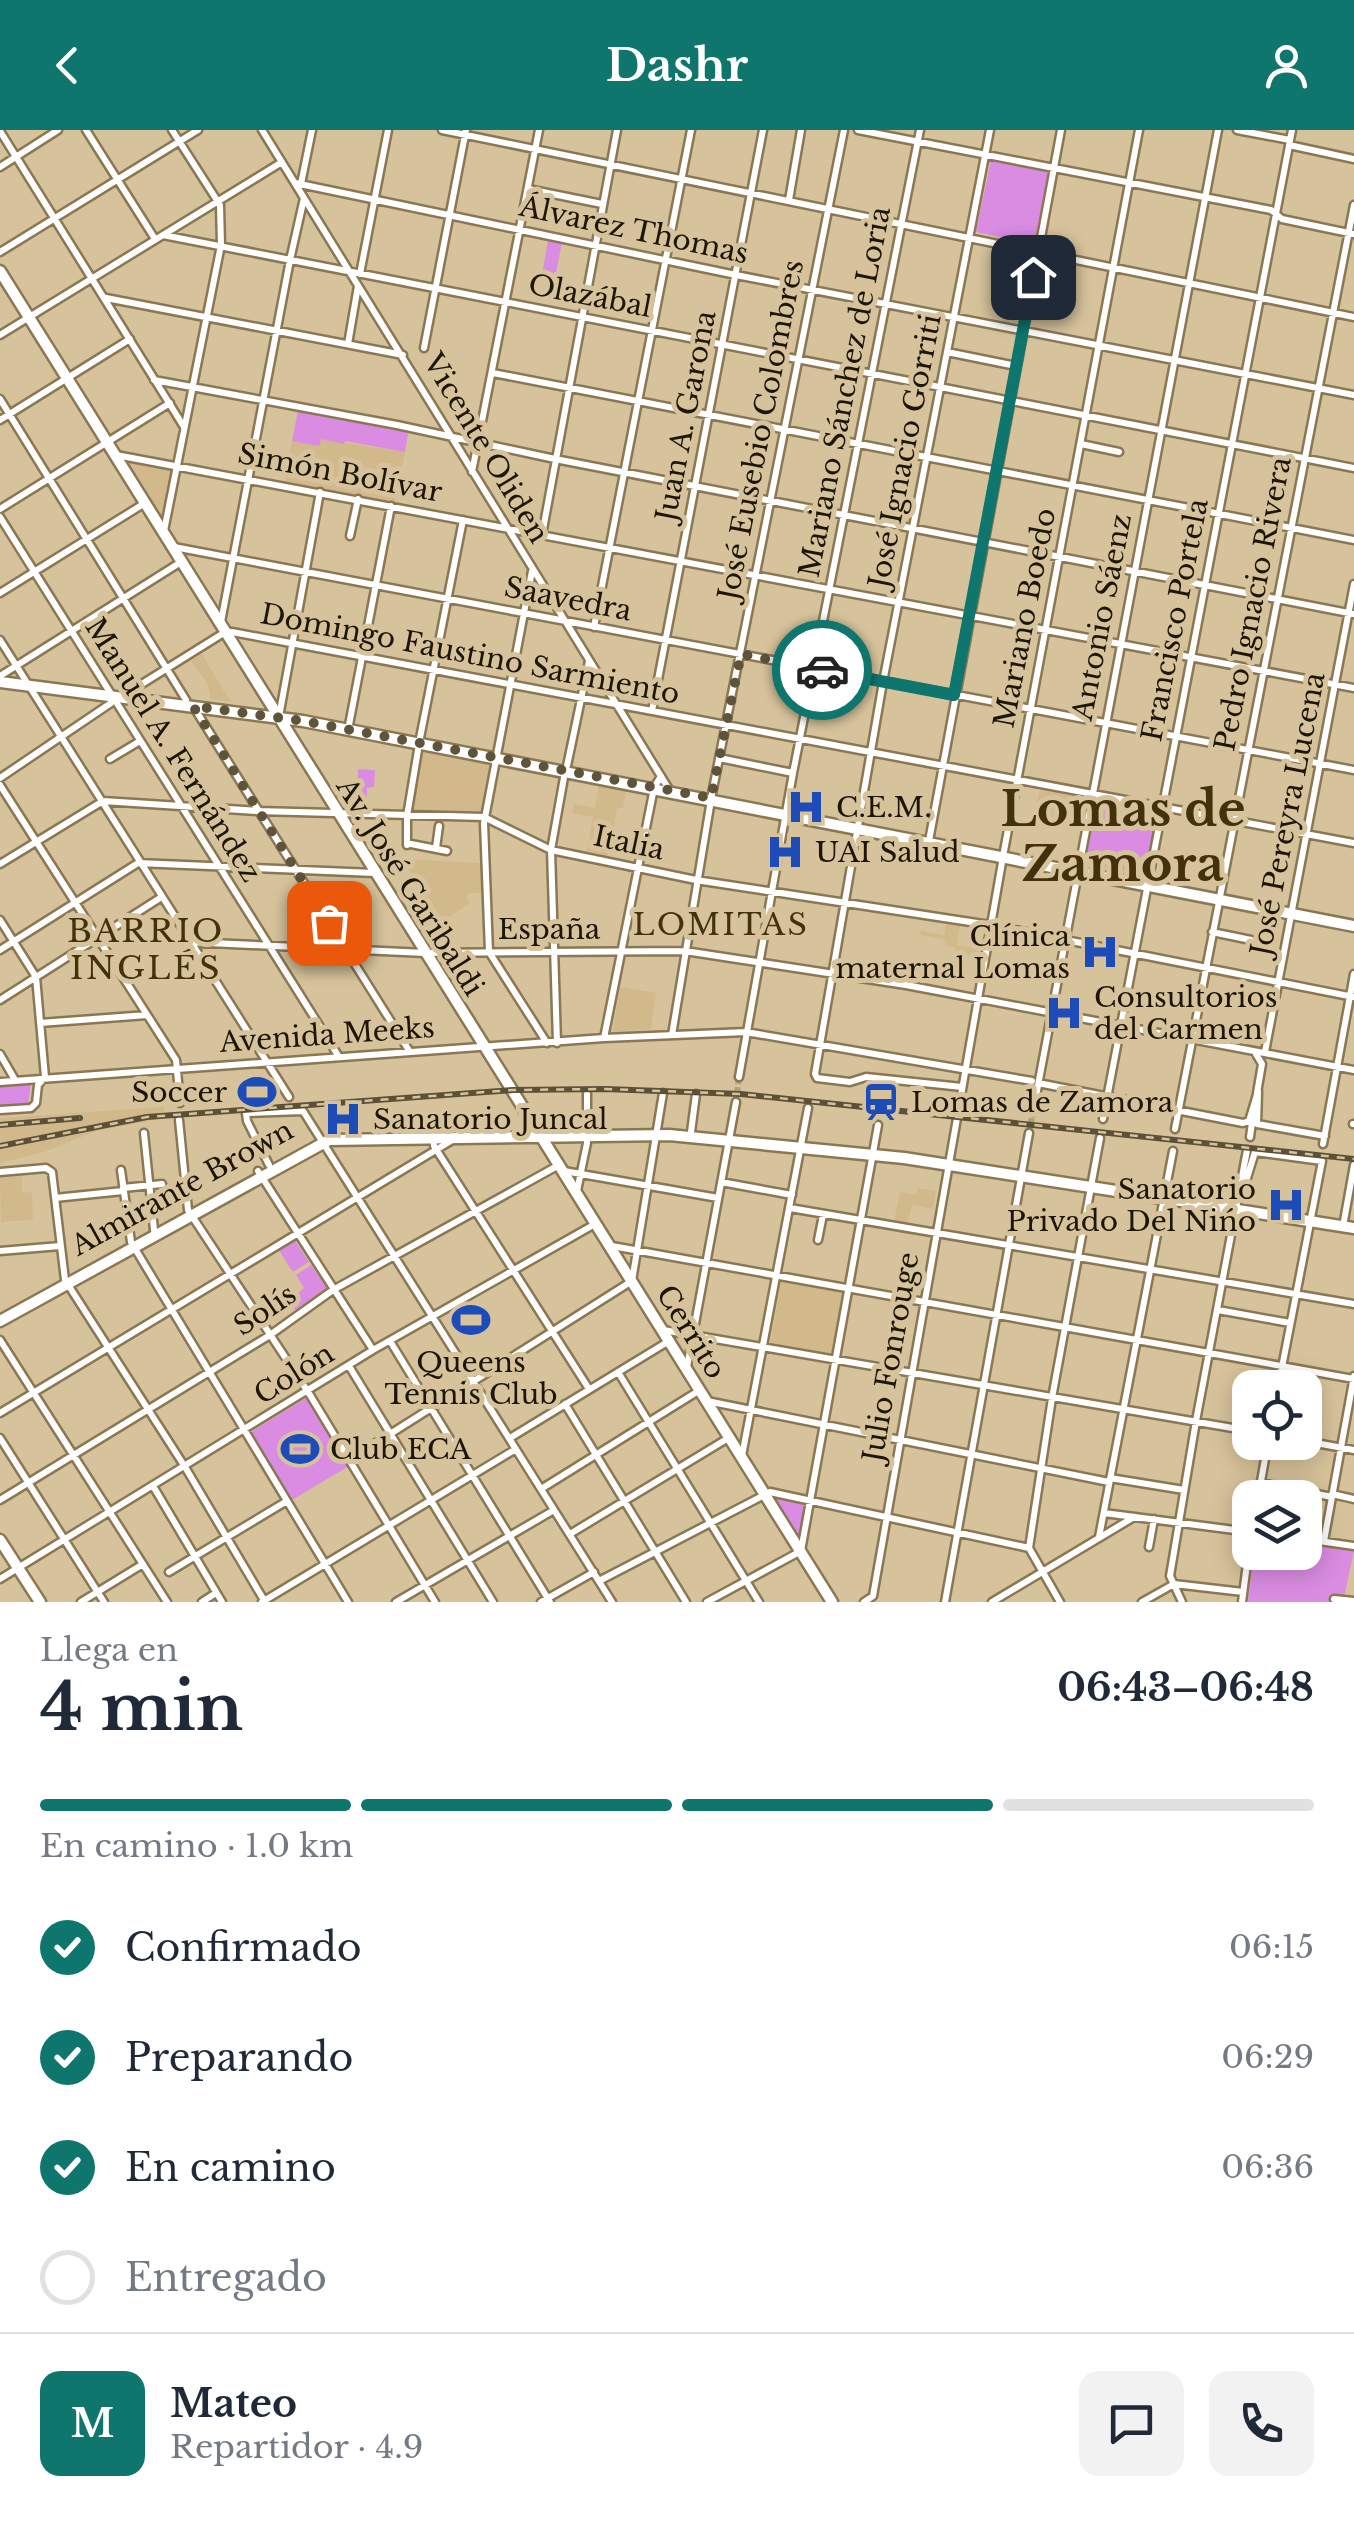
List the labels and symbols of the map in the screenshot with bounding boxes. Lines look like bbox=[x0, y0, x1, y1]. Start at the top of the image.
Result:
street label: Álvarez Thomas bbox=[515, 188, 752, 271]
street label: Mariano Sánchez de Loria bbox=[792, 203, 898, 580]
pin bbox=[991, 235, 1076, 320]
street label: José Eusebio Colombres bbox=[710, 257, 811, 607]
street label: Olazábal bbox=[525, 267, 655, 325]
street label: Juan A. Garona bbox=[648, 307, 724, 528]
street label: José Ignacio Gorriti bbox=[861, 311, 949, 595]
street label: Vicente Oliden bbox=[415, 346, 556, 549]
street label: Simón Bolívar bbox=[235, 436, 446, 510]
street label: Pedro Ignacio Rivera bbox=[1207, 453, 1299, 754]
street label: Francisco Portela bbox=[1134, 495, 1216, 744]
street label: Mariano Boedo bbox=[987, 505, 1063, 731]
street label: Antonio Sáenz bbox=[1065, 511, 1139, 724]
street label: Saavedra bbox=[501, 570, 635, 629]
street label: Domingo Faustino Sarmiento bbox=[257, 596, 683, 712]
street label: Manuel A. Fernández bbox=[77, 611, 269, 889]
courier bbox=[772, 620, 872, 720]
street label: José Pereyra Lucena bbox=[1243, 669, 1333, 963]
street label: Av. José Garibaldi bbox=[328, 771, 491, 1003]
district label: Lomas de Zamora bbox=[1000, 779, 1246, 894]
hospital icon: C.E.M. bbox=[785, 786, 827, 828]
place label: C.E.M. bbox=[836, 790, 932, 825]
street label: Italia bbox=[590, 818, 668, 868]
hospital icon: UAI Salud bbox=[764, 831, 806, 873]
place label: UAI Salud bbox=[815, 835, 960, 870]
pin bbox=[287, 881, 372, 966]
district label: LOMITAS bbox=[633, 906, 809, 943]
district label: BARRIO INGLÉS bbox=[67, 911, 225, 988]
street label: España bbox=[498, 912, 601, 947]
place label: Clínica maternal Lomas bbox=[836, 919, 1070, 986]
hospital icon: Clínica maternal Lomas bbox=[1079, 931, 1121, 973]
place label: Consultorios del Carmen bbox=[1094, 980, 1277, 1047]
hospital icon: Consultorios del Carmen bbox=[1043, 992, 1085, 1034]
street label: Avenida Meeks bbox=[217, 1010, 436, 1060]
sports icon: Soccer bbox=[236, 1071, 278, 1113]
place label: Soccer bbox=[131, 1075, 228, 1110]
station icon: Lomas de Zamora bbox=[860, 1081, 902, 1123]
place label: Lomas de Zamora bbox=[911, 1085, 1174, 1120]
hospital icon: Sanatorio Juncal bbox=[322, 1098, 364, 1140]
place label: Sanatorio Juncal bbox=[373, 1102, 608, 1137]
street label: Almirante Brown bbox=[64, 1112, 299, 1264]
place label: Sanatorio Privado Del Nińo bbox=[1006, 1172, 1256, 1239]
hospital icon: Sanatorio Privado Del Nińo bbox=[1265, 1184, 1307, 1226]
street label: Julio Fonrouge bbox=[855, 1249, 927, 1468]
street label: Solís bbox=[227, 1277, 303, 1343]
street label: Cerrito bbox=[649, 1279, 733, 1385]
sports icon: Queens Tennis Club bbox=[450, 1299, 492, 1341]
street label: Colón bbox=[248, 1336, 340, 1412]
place label: Queens Tennis Club bbox=[384, 1345, 558, 1412]
sports icon: Club ECA bbox=[279, 1428, 321, 1470]
place label: Club ECA bbox=[330, 1432, 471, 1467]

